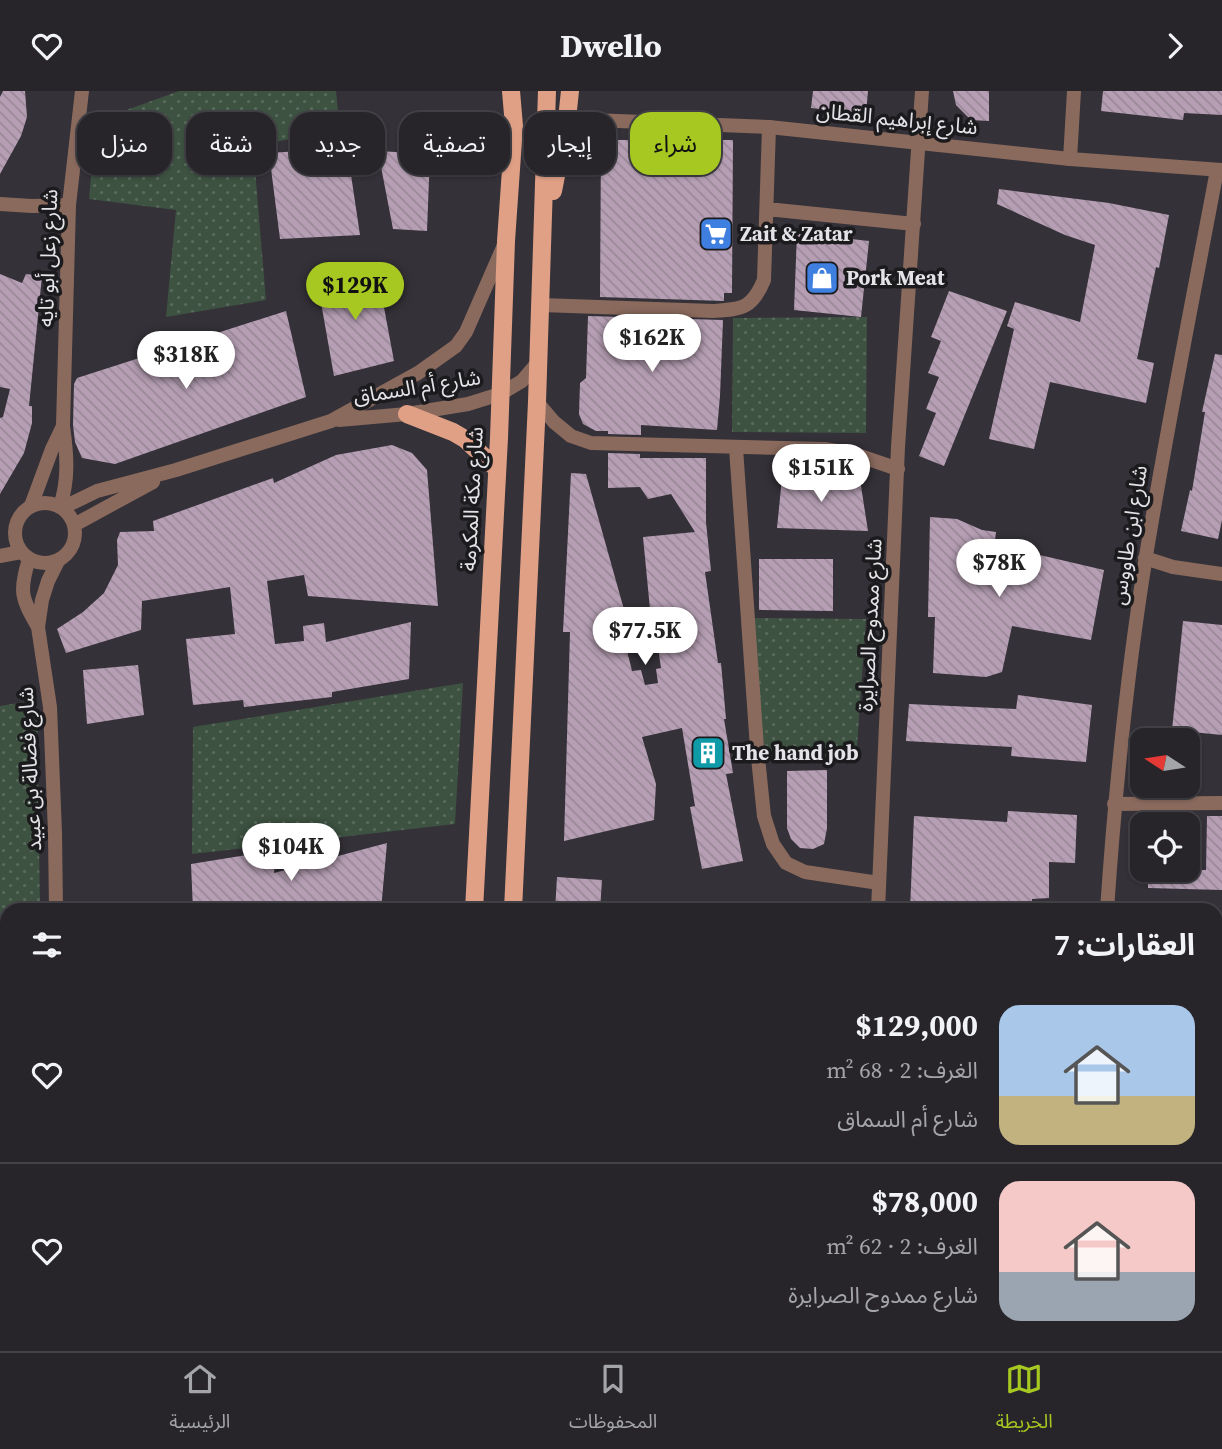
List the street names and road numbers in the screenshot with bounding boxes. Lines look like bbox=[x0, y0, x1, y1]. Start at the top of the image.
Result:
street label: شارع إبراهيم القطان bbox=[815, 96, 979, 142]
street label: شارع زعل أبو تايه bbox=[31, 188, 65, 328]
street label: شارع أم السماق bbox=[351, 362, 483, 413]
street label: شارع مكة المكرمة bbox=[453, 426, 491, 572]
street label: شارع ابن طاووس bbox=[1103, 463, 1155, 607]
street label: شارع ممدوح الصرايرة bbox=[850, 538, 890, 712]
street label: شارع فضالة بن عبيد bbox=[11, 686, 49, 852]

